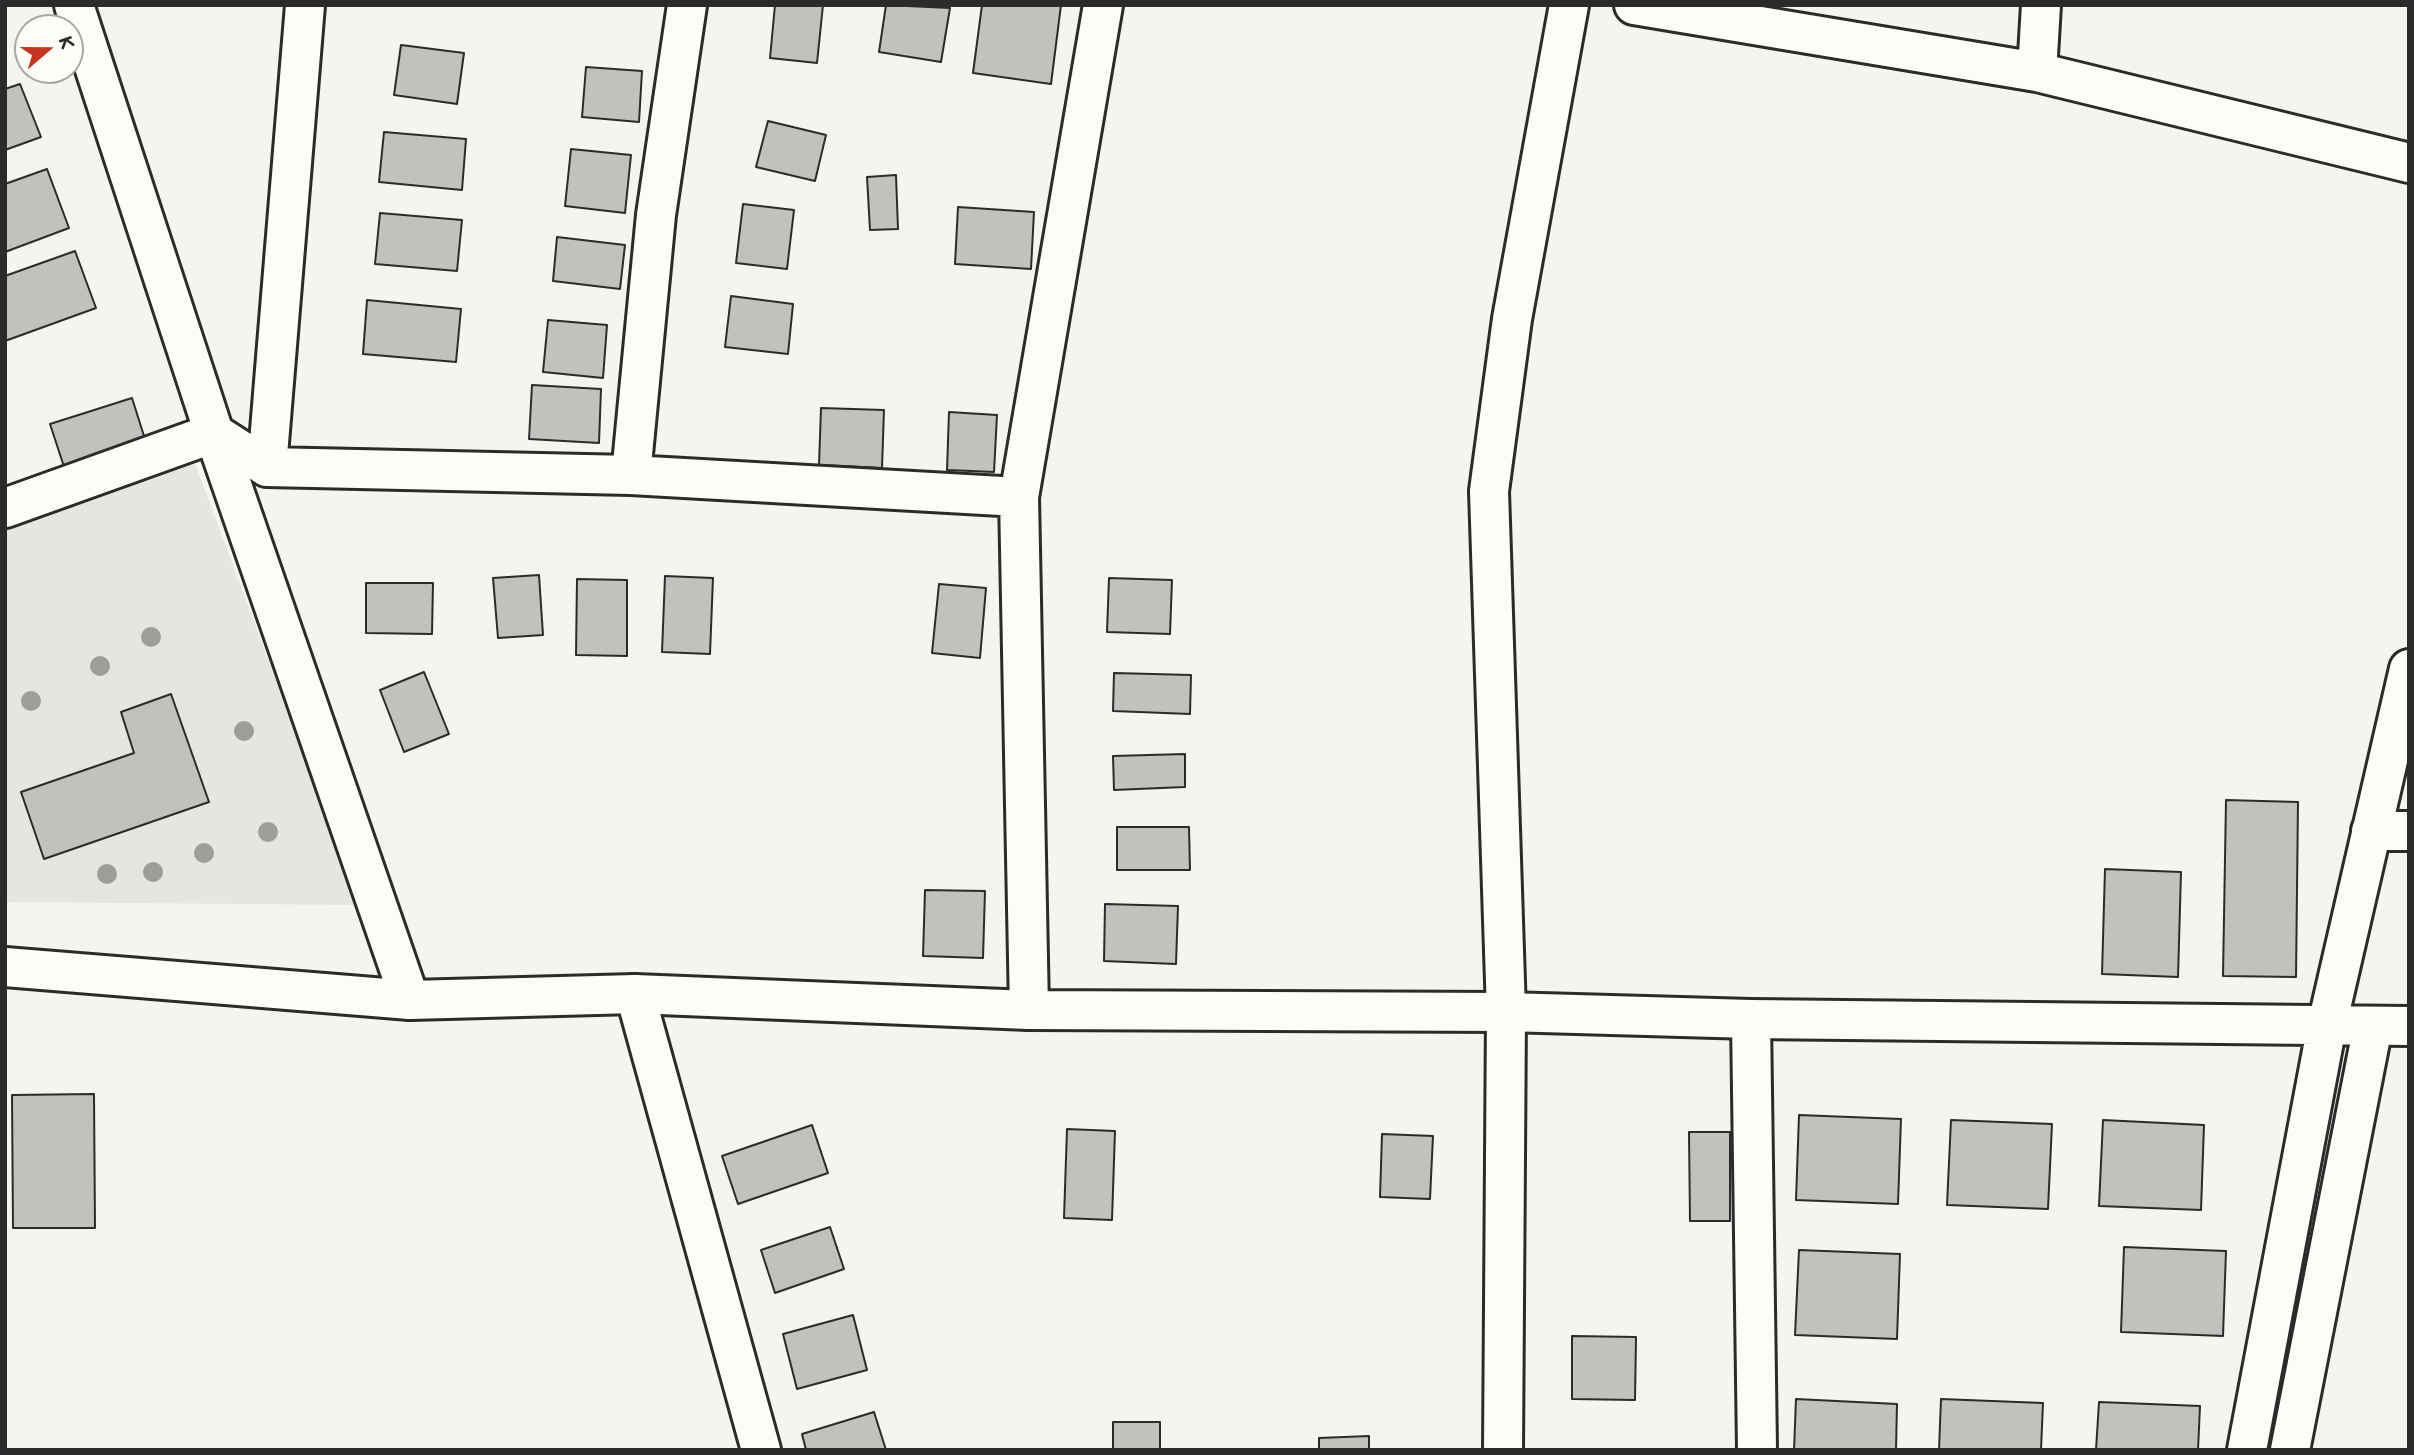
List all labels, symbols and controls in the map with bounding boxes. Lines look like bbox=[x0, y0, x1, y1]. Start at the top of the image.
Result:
north arrow bbox=[14, 14, 84, 84]
text: K bbox=[53, 32, 81, 52]

